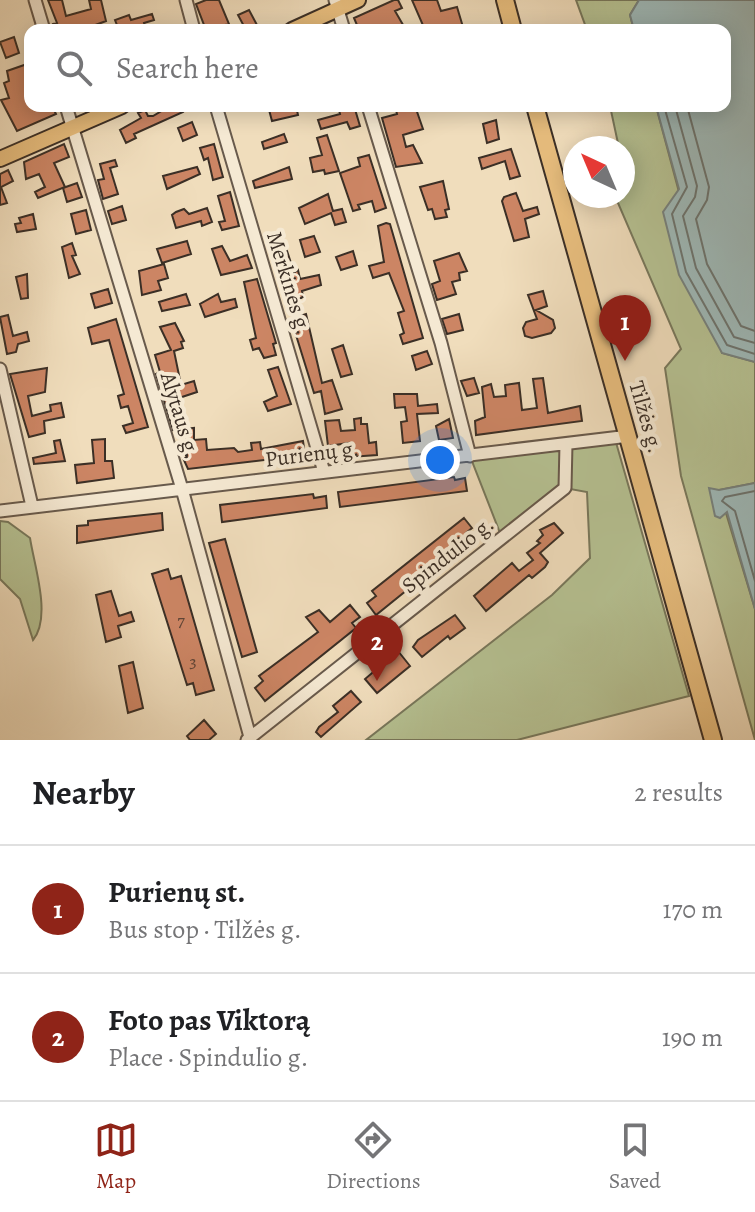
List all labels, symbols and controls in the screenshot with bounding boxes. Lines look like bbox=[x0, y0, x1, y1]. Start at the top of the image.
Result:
search box bbox=[24, 24, 731, 112]
icon: search bbox=[52, 46, 96, 90]
text: Search here bbox=[116, 48, 259, 88]
north arrow bbox=[563, 136, 635, 208]
street label: Merkinės g. bbox=[259, 228, 319, 338]
pin: 1 bbox=[599, 295, 651, 361]
street label: Alytaus g. bbox=[153, 368, 207, 461]
street label: Tilžės g. bbox=[621, 377, 671, 457]
street label: Purienų g. bbox=[263, 433, 361, 475]
your location bbox=[420, 440, 460, 480]
street label: Spindulio g. bbox=[395, 509, 501, 601]
house number: 7 bbox=[177, 608, 185, 632]
pin: 2 bbox=[351, 615, 403, 681]
house number: 3 bbox=[189, 649, 197, 673]
text: Nearby bbox=[32, 769, 135, 816]
text: 2 results bbox=[634, 775, 723, 810]
text: Purienų st. bbox=[108, 872, 246, 912]
text: 1 bbox=[53, 892, 63, 927]
text: 170 m bbox=[663, 892, 723, 927]
text: Bus stop · Tilžės g. bbox=[108, 912, 302, 947]
text: Foto pas Viktorą bbox=[108, 1000, 310, 1040]
text: 2 bbox=[52, 1020, 64, 1055]
text: 190 m bbox=[662, 1020, 723, 1055]
text: Place · Spindulio g. bbox=[108, 1040, 308, 1075]
tab: Map bbox=[94, 1118, 138, 1196]
tab: Directions bbox=[326, 1118, 421, 1196]
tab: Saved bbox=[609, 1118, 661, 1196]

